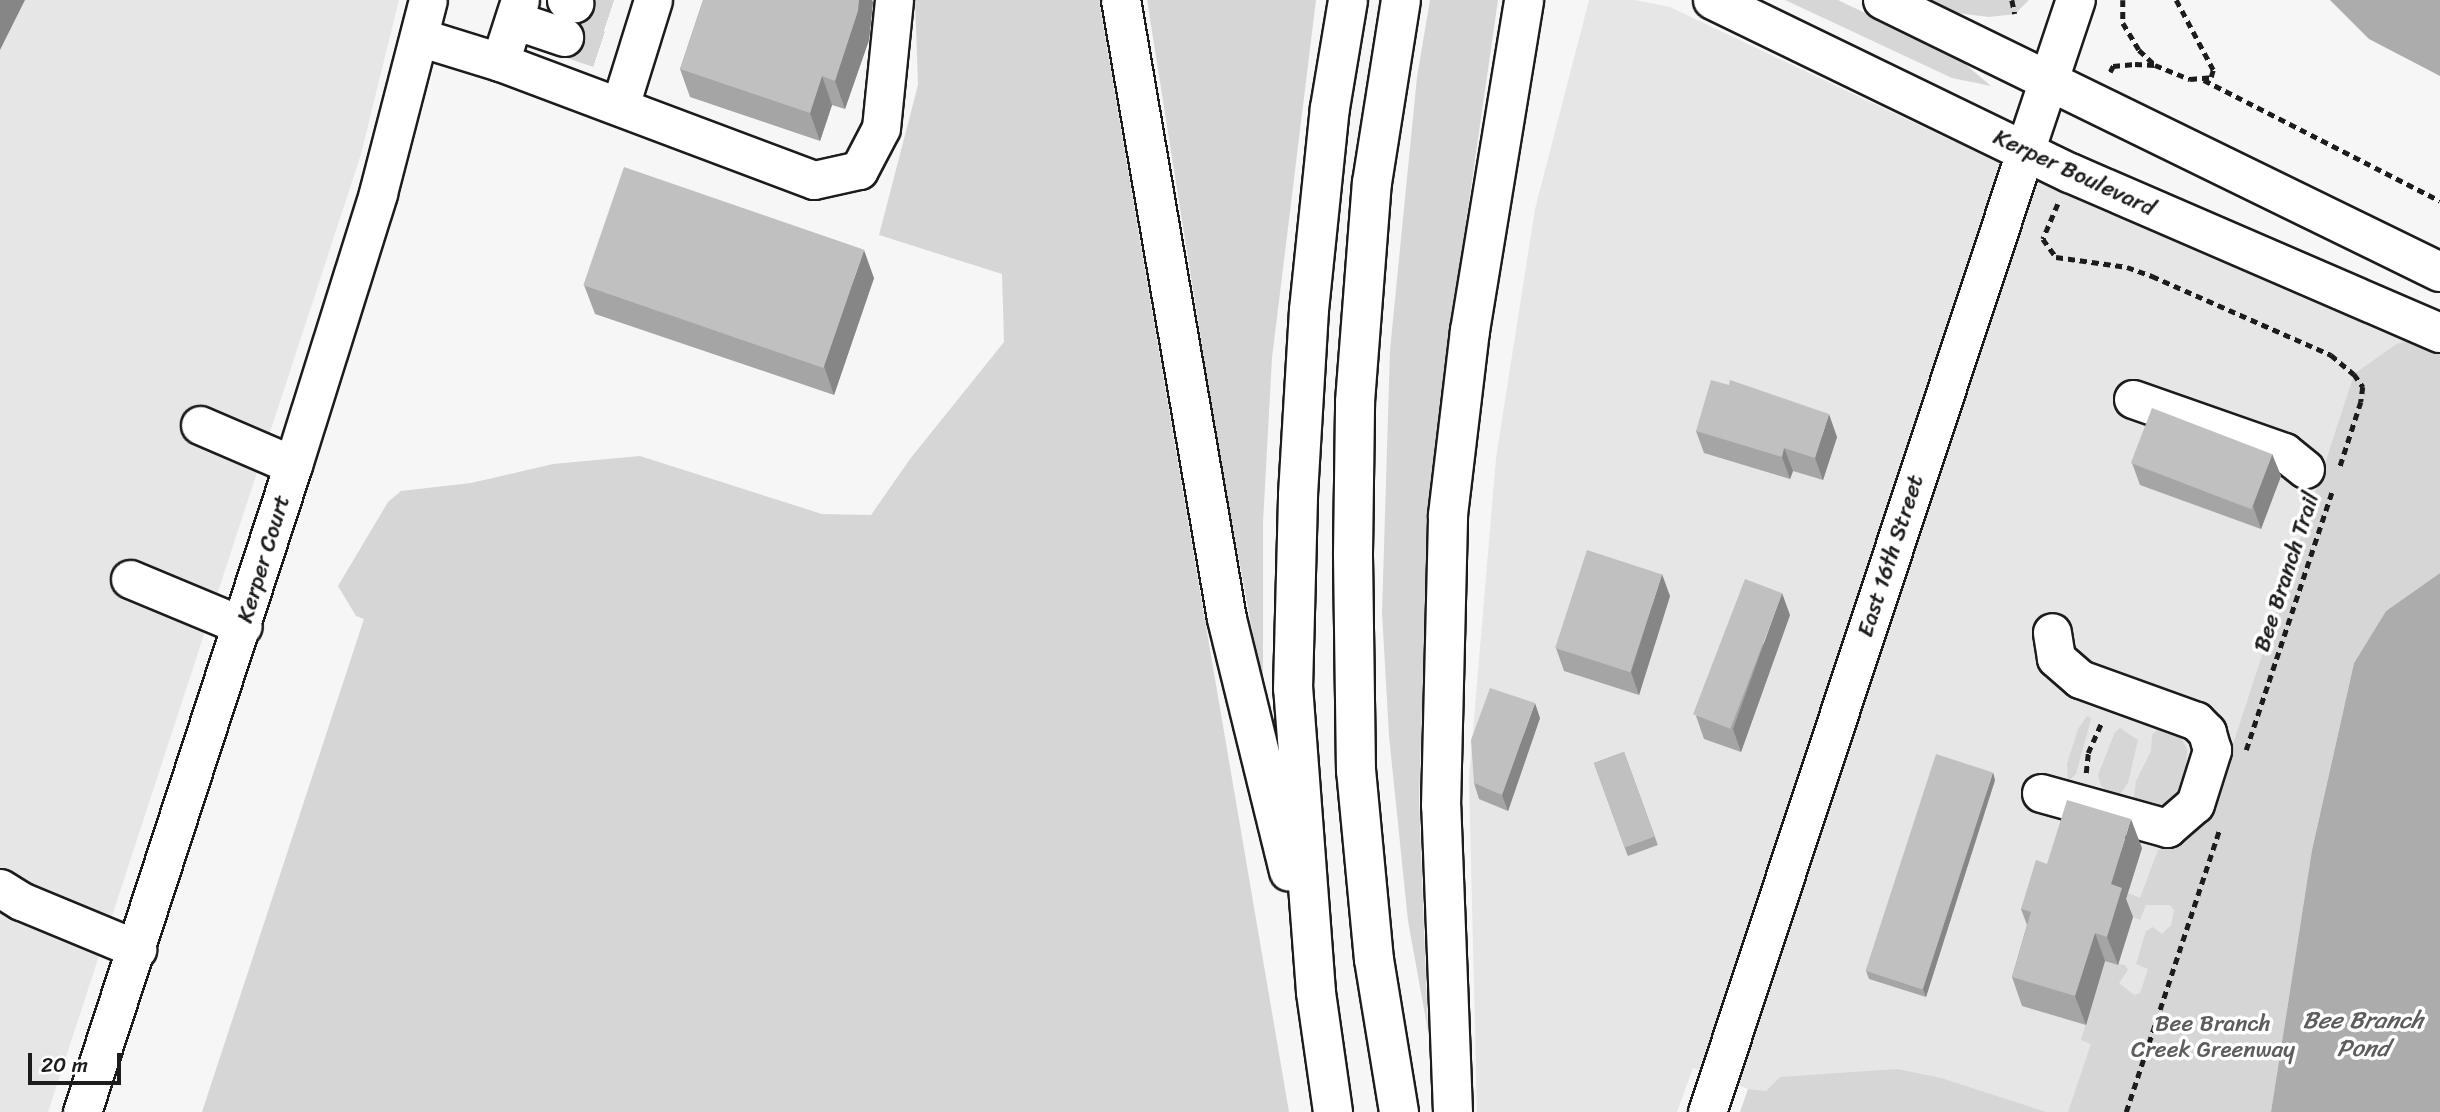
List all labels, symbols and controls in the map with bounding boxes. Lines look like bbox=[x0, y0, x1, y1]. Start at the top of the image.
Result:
street label: Kerper Boulevard bbox=[1989, 124, 2159, 222]
street label: East 16th Street bbox=[1852, 471, 1930, 641]
street label: Bee Branch Trail bbox=[2248, 489, 2326, 655]
street label: Kerper Court bbox=[231, 492, 297, 626]
water label: Bee Branch Pond bbox=[2303, 1007, 2423, 1063]
park label: Bee Branch Creek Greenway bbox=[2131, 1010, 2295, 1064]
scale bar bbox=[32, 1038, 124, 1082]
text: 20 m bbox=[41, 1046, 88, 1084]

